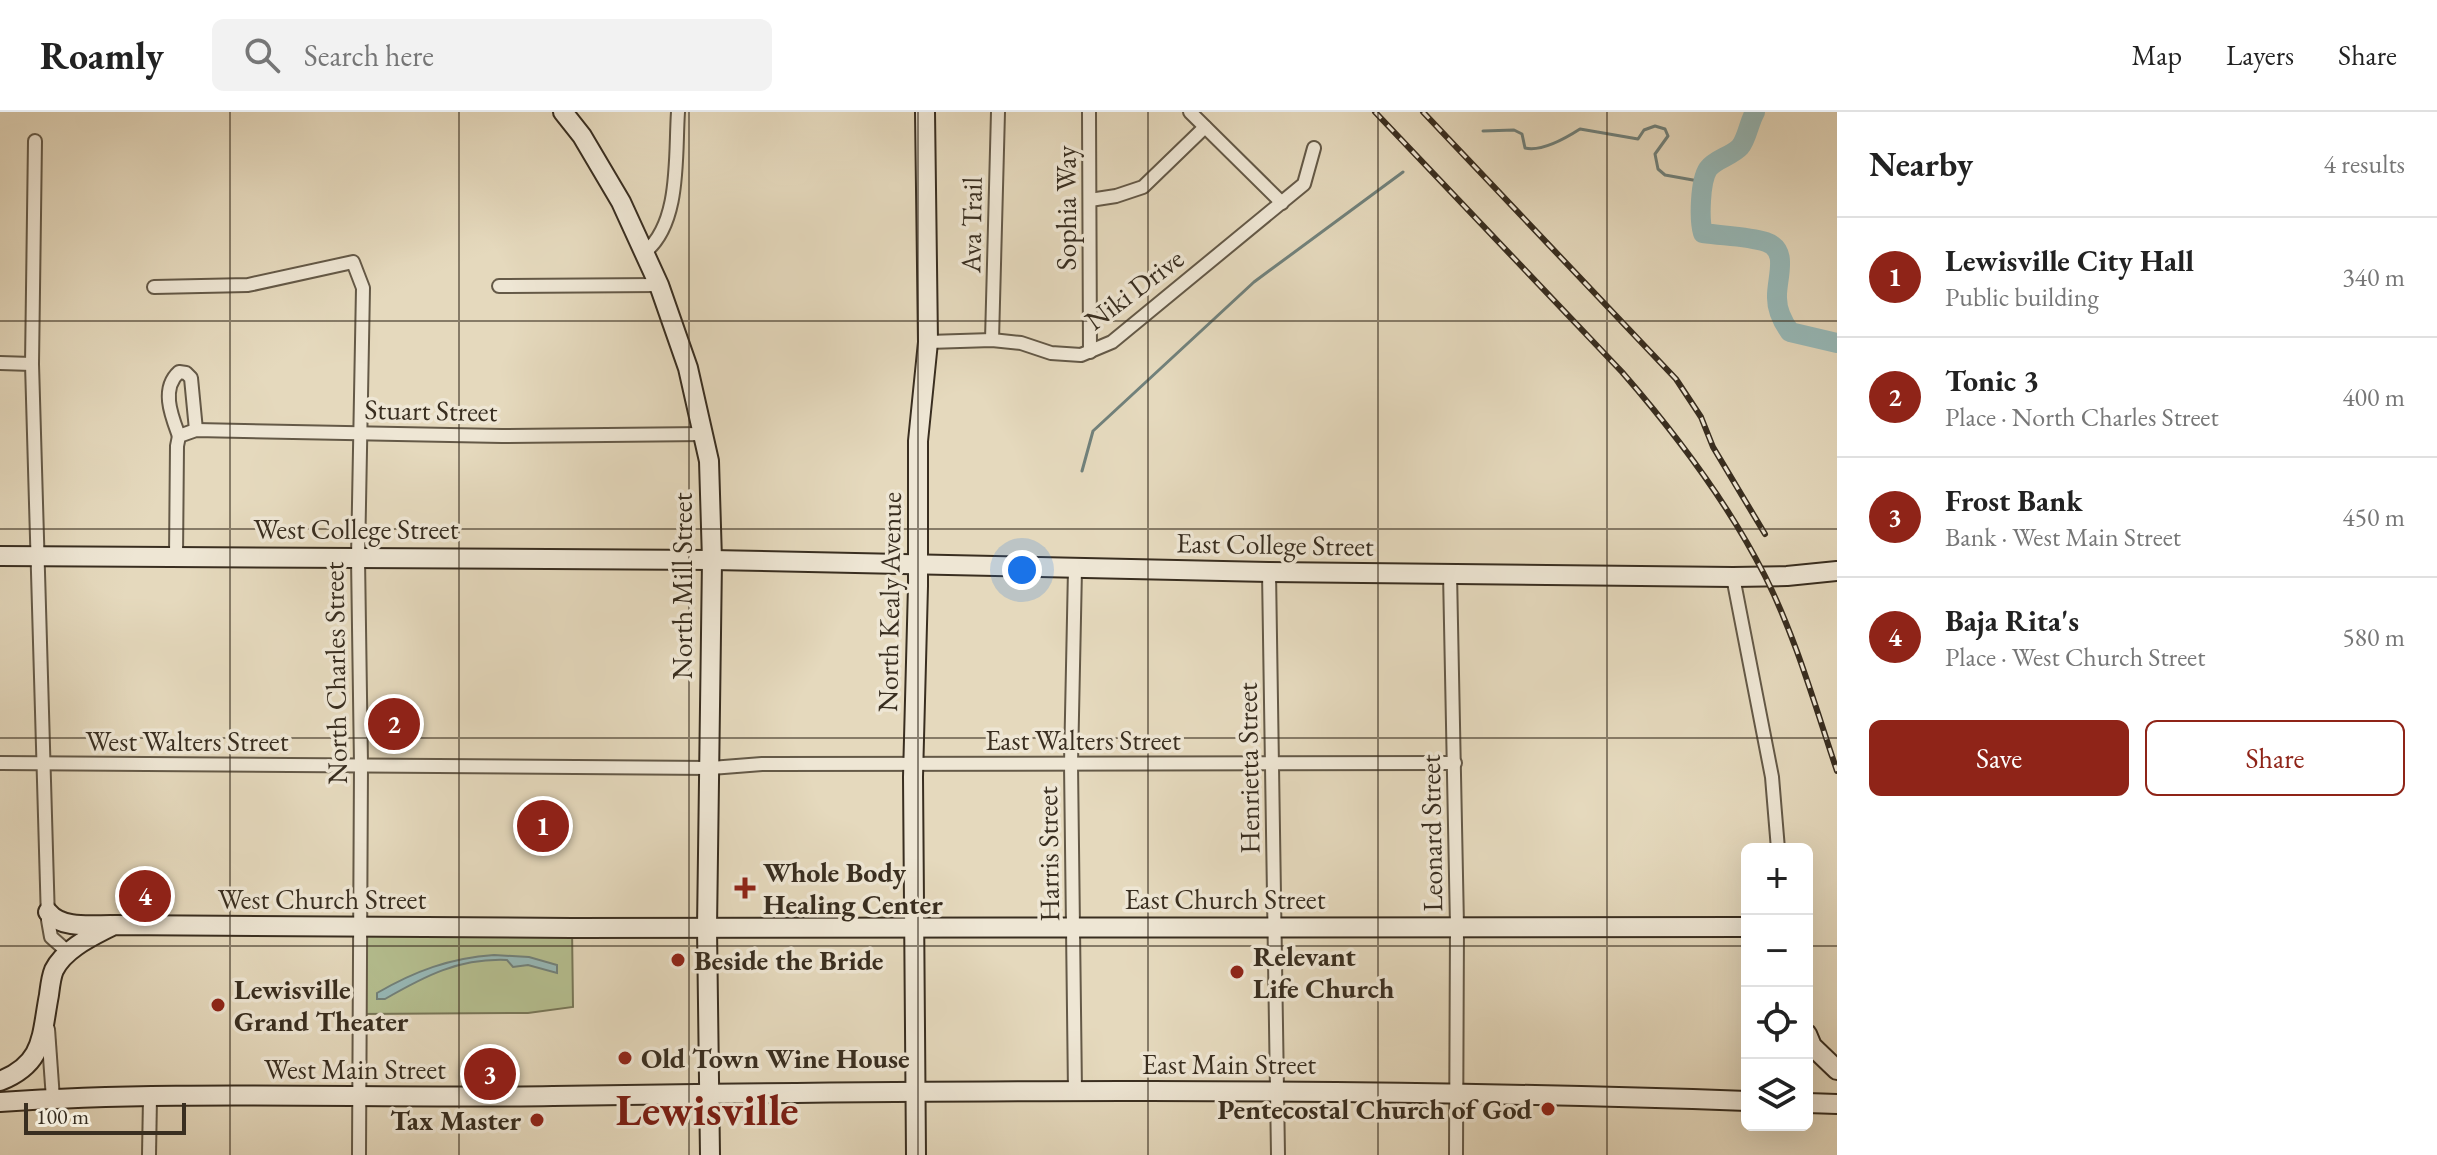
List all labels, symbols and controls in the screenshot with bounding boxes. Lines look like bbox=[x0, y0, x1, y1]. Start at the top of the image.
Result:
search box bbox=[212, 19, 772, 91]
text: Roamly bbox=[40, 31, 164, 80]
icon: search bbox=[240, 33, 284, 77]
text: Search here bbox=[304, 36, 434, 75]
text: Map bbox=[2132, 37, 2182, 73]
text: Layers bbox=[2226, 37, 2294, 73]
text: Share bbox=[2338, 37, 2397, 73]
text: Nearby bbox=[1869, 142, 1973, 186]
street label: Sophia Way bbox=[1048, 145, 1084, 271]
text: 4 results bbox=[2324, 147, 2405, 181]
street label: Ava Trail bbox=[952, 176, 990, 274]
street label: Niki Drive bbox=[1077, 240, 1191, 338]
text: Lewisville City Hall bbox=[1945, 241, 2194, 280]
text: 1 bbox=[1888, 260, 1902, 294]
text: 340 m bbox=[2342, 260, 2405, 294]
text: Public building bbox=[1945, 280, 2099, 314]
text: Tonic 3 bbox=[1945, 361, 2039, 400]
text: 2 bbox=[1888, 380, 1902, 414]
text: 400 m bbox=[2342, 380, 2405, 414]
street label: Stuart Street bbox=[364, 391, 498, 429]
text: Place · North Charles Street bbox=[1945, 400, 2219, 434]
text: Frost Bank bbox=[1945, 481, 2083, 520]
street label: North Kealy Avenue bbox=[869, 491, 909, 712]
street label: North Mill Street bbox=[664, 492, 700, 679]
text: 3 bbox=[1888, 500, 1902, 534]
text: 450 m bbox=[2342, 500, 2405, 534]
street label: West College Street bbox=[253, 511, 459, 547]
text: Bank · West Main Street bbox=[1945, 520, 2181, 554]
street label: East College Street bbox=[1176, 524, 1374, 564]
your location bbox=[1002, 550, 1042, 590]
street label: North Charles Street bbox=[315, 561, 355, 785]
text: Baja Rita's bbox=[1945, 601, 2079, 640]
text: 4 bbox=[1888, 620, 1902, 654]
text: 580 m bbox=[2342, 620, 2405, 654]
text: Place · West Church Street bbox=[1945, 640, 2205, 674]
street label: Henrietta Street bbox=[1229, 682, 1267, 854]
pin: 2 bbox=[368, 694, 420, 754]
button: Save bbox=[1869, 720, 2129, 796]
button: Share bbox=[2145, 720, 2405, 796]
street label: East Walters Street bbox=[985, 722, 1181, 758]
street label: West Walters Street bbox=[85, 723, 289, 759]
street label: Leonard Street bbox=[1412, 754, 1450, 912]
street label: Harris Street bbox=[1029, 786, 1067, 922]
pin: 1 bbox=[517, 796, 569, 856]
map controls bbox=[1741, 843, 1813, 1131]
button: + bbox=[1741, 843, 1813, 915]
place label: Whole Body Healing Center bbox=[763, 854, 943, 922]
pin: 4 bbox=[119, 866, 171, 926]
marker: Whole Body Healing Center bbox=[734, 877, 756, 899]
street label: West Church Street bbox=[218, 881, 426, 917]
street label: East Church Street bbox=[1124, 881, 1326, 917]
button: − bbox=[1741, 915, 1813, 987]
place label: Relevant Life Church bbox=[1253, 938, 1395, 1006]
place label: Beside the Bride bbox=[694, 942, 883, 978]
marker: Beside the Bride bbox=[669, 951, 687, 969]
marker: Relevant Life Church bbox=[1228, 963, 1246, 981]
place label: Lewisville Grand Theater bbox=[234, 971, 409, 1039]
button: locate bbox=[1741, 987, 1813, 1059]
marker: Lewisville Grand Theater bbox=[209, 996, 227, 1014]
place label: Old Town Wine House bbox=[641, 1040, 910, 1076]
pin: 3 bbox=[464, 1044, 516, 1104]
street label: East Main Street bbox=[1142, 1046, 1316, 1082]
marker: Old Town Wine House bbox=[616, 1049, 634, 1067]
street label: West Main Street bbox=[264, 1051, 446, 1087]
button: layers bbox=[1741, 1059, 1813, 1131]
district label: Lewisville bbox=[615, 1081, 799, 1138]
place label: Pentecostal Church of God bbox=[1217, 1091, 1533, 1127]
scale bar bbox=[24, 1099, 186, 1135]
marker: Pentecostal Church of God bbox=[1539, 1100, 1557, 1118]
text: 100 m bbox=[36, 1102, 89, 1131]
place label: Tax Master bbox=[390, 1102, 521, 1138]
marker: Tax Master bbox=[528, 1111, 546, 1129]

